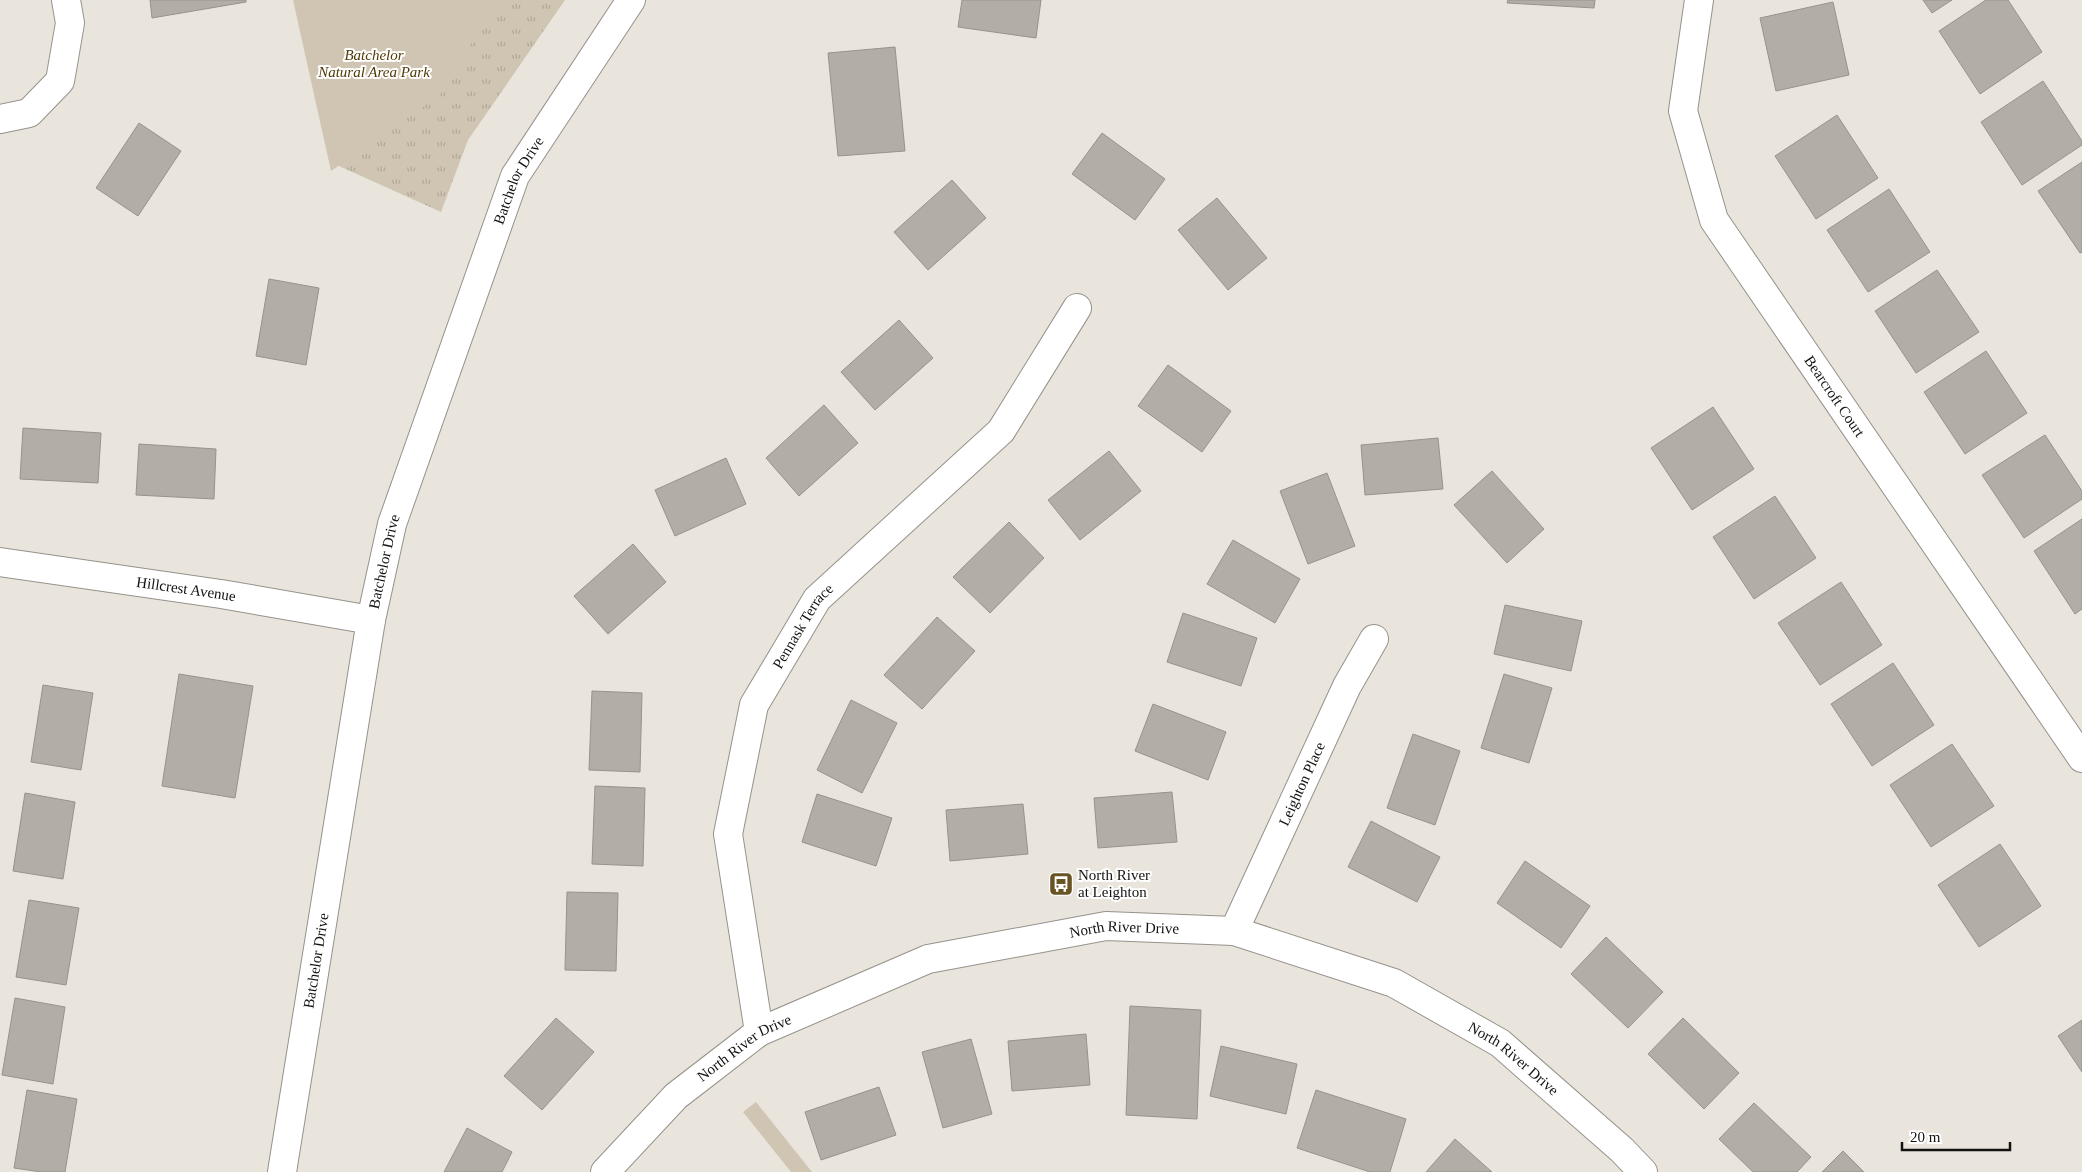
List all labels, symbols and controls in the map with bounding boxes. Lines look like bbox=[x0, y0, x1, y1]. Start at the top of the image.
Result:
park label: Batchelor Natural Area Park bbox=[317, 47, 430, 80]
street label: Batchelor Drive bbox=[491, 133, 547, 226]
street label: Bearcroft Court bbox=[1801, 353, 1868, 441]
street label: Batchelor Drive bbox=[366, 512, 403, 610]
street label: Hillcrest Avenue bbox=[135, 574, 237, 604]
street label: Pennask Terrace bbox=[770, 580, 837, 671]
street label: Leighton Place bbox=[1276, 739, 1328, 828]
place label: North River at Leighton bbox=[1078, 867, 1150, 900]
bus stop icon: North River at Leighton bbox=[1048, 871, 1074, 897]
street label: Batchelor Drive bbox=[301, 912, 332, 1010]
street label: North River Drive bbox=[1068, 918, 1180, 941]
street label: North River Drive bbox=[694, 1011, 794, 1085]
street label: North River Drive bbox=[1466, 1019, 1562, 1099]
scale bar bbox=[1902, 1120, 2010, 1152]
text: 20 m bbox=[1910, 1129, 1941, 1145]

